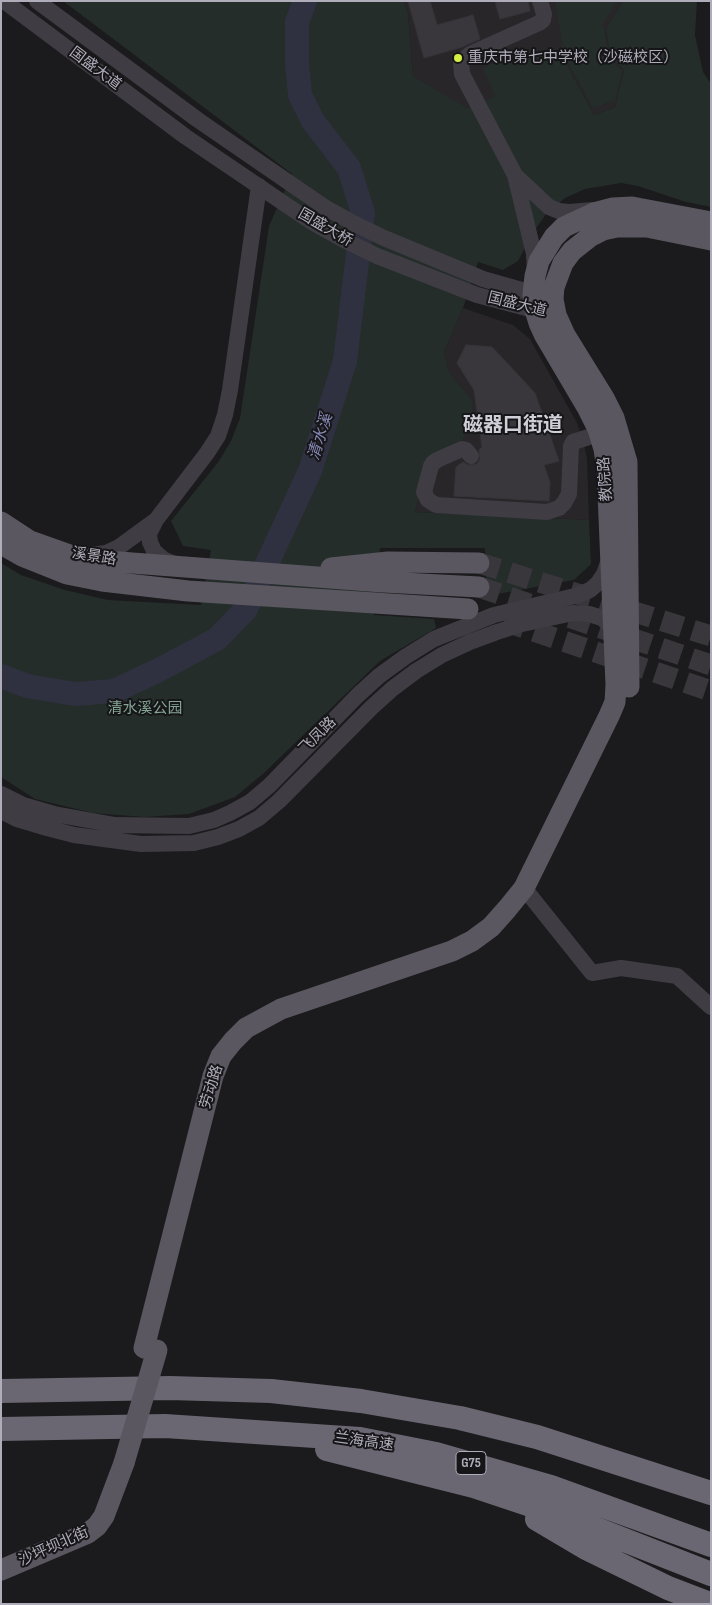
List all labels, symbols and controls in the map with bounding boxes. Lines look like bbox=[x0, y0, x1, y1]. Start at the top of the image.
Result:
street label: 国盛大道 bbox=[66, 44, 124, 94]
place label: 重庆市第七中学校（沙磁校区） bbox=[468, 49, 678, 67]
marker: 重庆市第七中学校（沙磁校区） bbox=[452, 52, 464, 64]
street label: 国盛大桥 bbox=[295, 205, 355, 251]
street label: 国盛大道 bbox=[486, 289, 548, 321]
water label: 清水溪 bbox=[305, 411, 337, 463]
district label: 磁器口街道 bbox=[463, 414, 563, 438]
street label: 教院路 bbox=[595, 456, 617, 502]
street label: 溪景路 bbox=[70, 545, 118, 569]
park label: 清水溪公园 bbox=[108, 700, 182, 718]
street label: 飞凤路 bbox=[296, 714, 340, 758]
street label: 劳动路 bbox=[197, 1063, 227, 1111]
street label: 兰海高速 bbox=[333, 1429, 395, 1455]
road number: G75 bbox=[456, 1452, 486, 1475]
street label: 沙坪坝北街 bbox=[16, 1524, 92, 1570]

